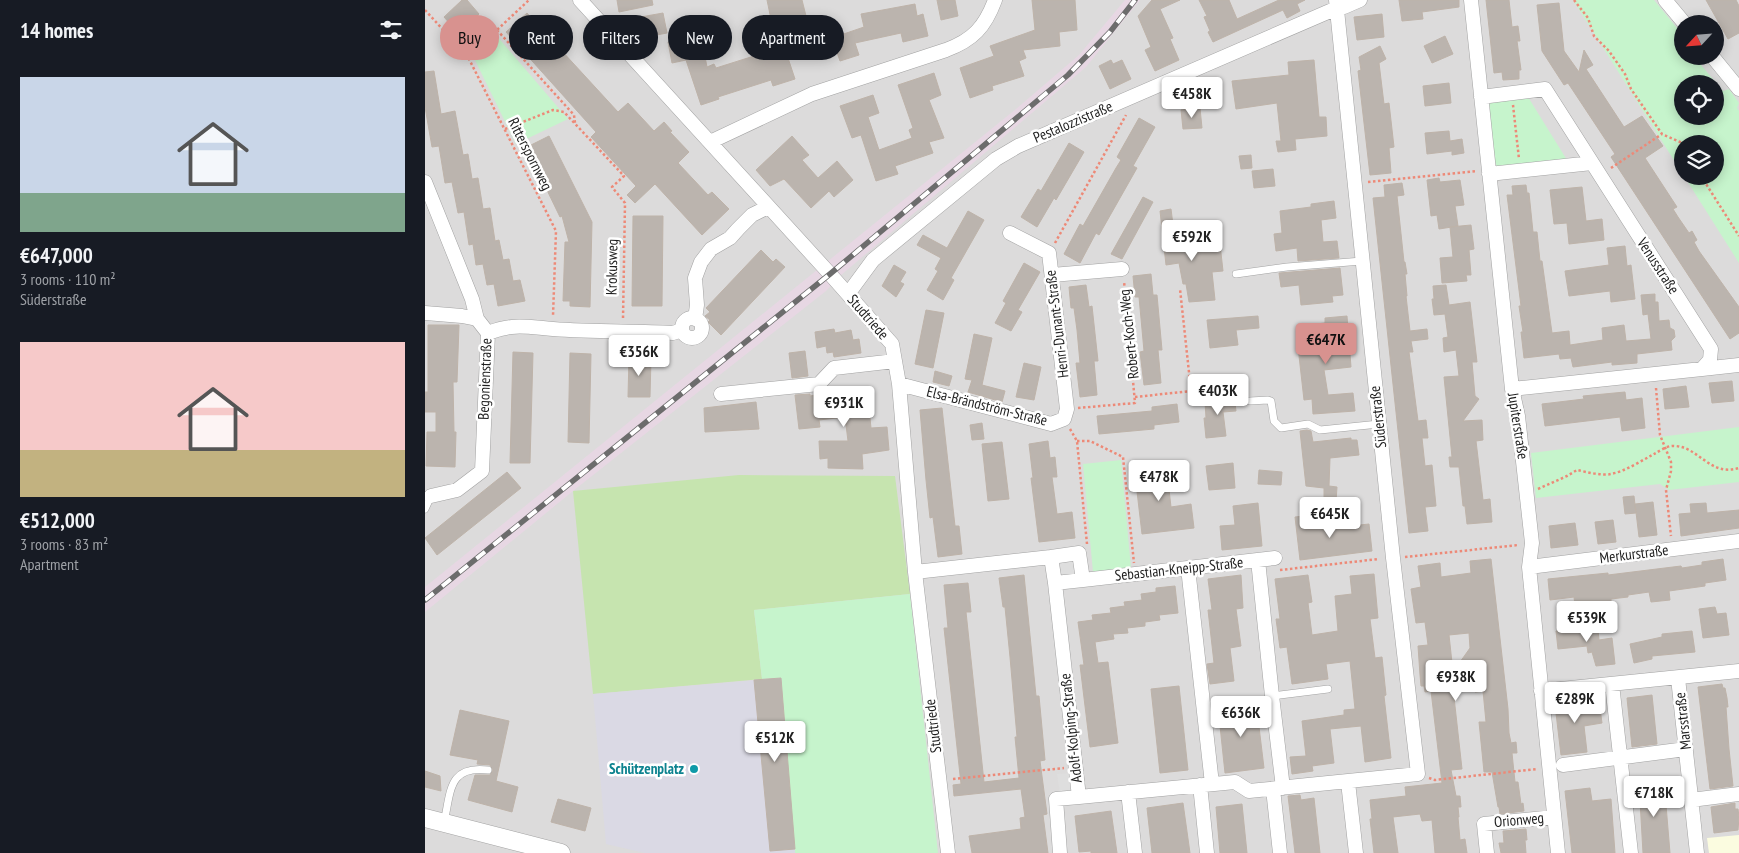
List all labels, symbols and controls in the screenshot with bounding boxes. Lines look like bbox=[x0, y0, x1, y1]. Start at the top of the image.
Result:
chip: Buy bbox=[440, 15, 499, 60]
chip: Rent bbox=[509, 15, 573, 60]
chip: Filters bbox=[583, 15, 658, 60]
chip: New bbox=[668, 15, 732, 60]
chip: Apartment bbox=[742, 15, 844, 60]
north arrow bbox=[1674, 15, 1724, 65]
map controls bbox=[1674, 15, 1724, 185]
icon: filters bbox=[377, 16, 405, 44]
text: 14 homes bbox=[20, 17, 93, 44]
button: locate bbox=[1674, 75, 1724, 125]
pin: €458K bbox=[1157, 76, 1227, 119]
text: €458K bbox=[1173, 83, 1211, 103]
street label: Pestalozzistraße bbox=[1030, 96, 1115, 147]
icon: home bbox=[168, 109, 258, 199]
street label: Ritterspornweg bbox=[504, 114, 557, 193]
button: layers bbox=[1674, 135, 1724, 185]
pin: €592K bbox=[1157, 220, 1227, 262]
text: €592K bbox=[1173, 226, 1211, 246]
street label: Venusstraße bbox=[1633, 233, 1684, 297]
street label: Krokusweg bbox=[602, 239, 621, 295]
text: €647,000 bbox=[20, 242, 93, 269]
text: 3 rooms · 110 m² bbox=[20, 269, 116, 289]
street label: Henri-Dunant-Straße bbox=[1040, 269, 1073, 379]
street label: Robert-Koch-Weg bbox=[1114, 288, 1143, 380]
text: Süderstraße bbox=[20, 289, 87, 309]
street label: Studtriede bbox=[844, 290, 893, 343]
pin: €647K bbox=[1291, 322, 1361, 365]
text: €647K bbox=[1307, 329, 1345, 349]
pin: €356K bbox=[604, 334, 674, 377]
street label: Begonienstraße bbox=[474, 338, 495, 420]
text: €356K bbox=[620, 341, 658, 361]
icon: home bbox=[168, 374, 258, 464]
pin: €403K bbox=[1183, 374, 1253, 416]
text: €403K bbox=[1199, 380, 1237, 400]
street label: Elsa-Brändström-Straße bbox=[925, 381, 1049, 430]
street label: Süderstraße bbox=[1365, 385, 1390, 449]
pin: €931K bbox=[809, 386, 879, 428]
street label: Jupiterstraße bbox=[1504, 390, 1533, 461]
text: €931K bbox=[825, 392, 863, 412]
pin: €478K bbox=[1124, 460, 1194, 502]
text: €478K bbox=[1140, 466, 1178, 486]
pin: €645K bbox=[1295, 496, 1365, 539]
text: €645K bbox=[1311, 503, 1349, 523]
text: €512,000 bbox=[20, 507, 95, 534]
text: 3 rooms · 83 m² bbox=[20, 534, 108, 554]
street label: Merkurstraße bbox=[1598, 540, 1669, 567]
street label: Sebastian-Kneipp-Straße bbox=[1114, 552, 1244, 585]
text: Apartment bbox=[20, 554, 79, 574]
pin: €539K bbox=[1552, 600, 1622, 643]
text: €539K bbox=[1568, 607, 1606, 627]
pin: €938K bbox=[1421, 660, 1491, 702]
text: €938K bbox=[1437, 666, 1475, 686]
street label: Adolf-Kolping-Straße bbox=[1055, 672, 1086, 784]
pin: €289K bbox=[1540, 682, 1610, 724]
text: €289K bbox=[1556, 688, 1594, 708]
street label: Marsstraße bbox=[1670, 691, 1695, 751]
pin: €636K bbox=[1206, 696, 1276, 738]
street label: Studtriede bbox=[920, 698, 945, 754]
text: €636K bbox=[1222, 702, 1260, 722]
pin: €512K bbox=[740, 720, 810, 763]
text: €512K bbox=[756, 727, 794, 747]
place label: Schützenplatz bbox=[609, 759, 684, 778]
marker: Schützenplatz bbox=[688, 763, 700, 775]
pin: €718K bbox=[1619, 776, 1689, 818]
text: €718K bbox=[1635, 782, 1673, 802]
street label: Orionweg bbox=[1493, 808, 1545, 831]

